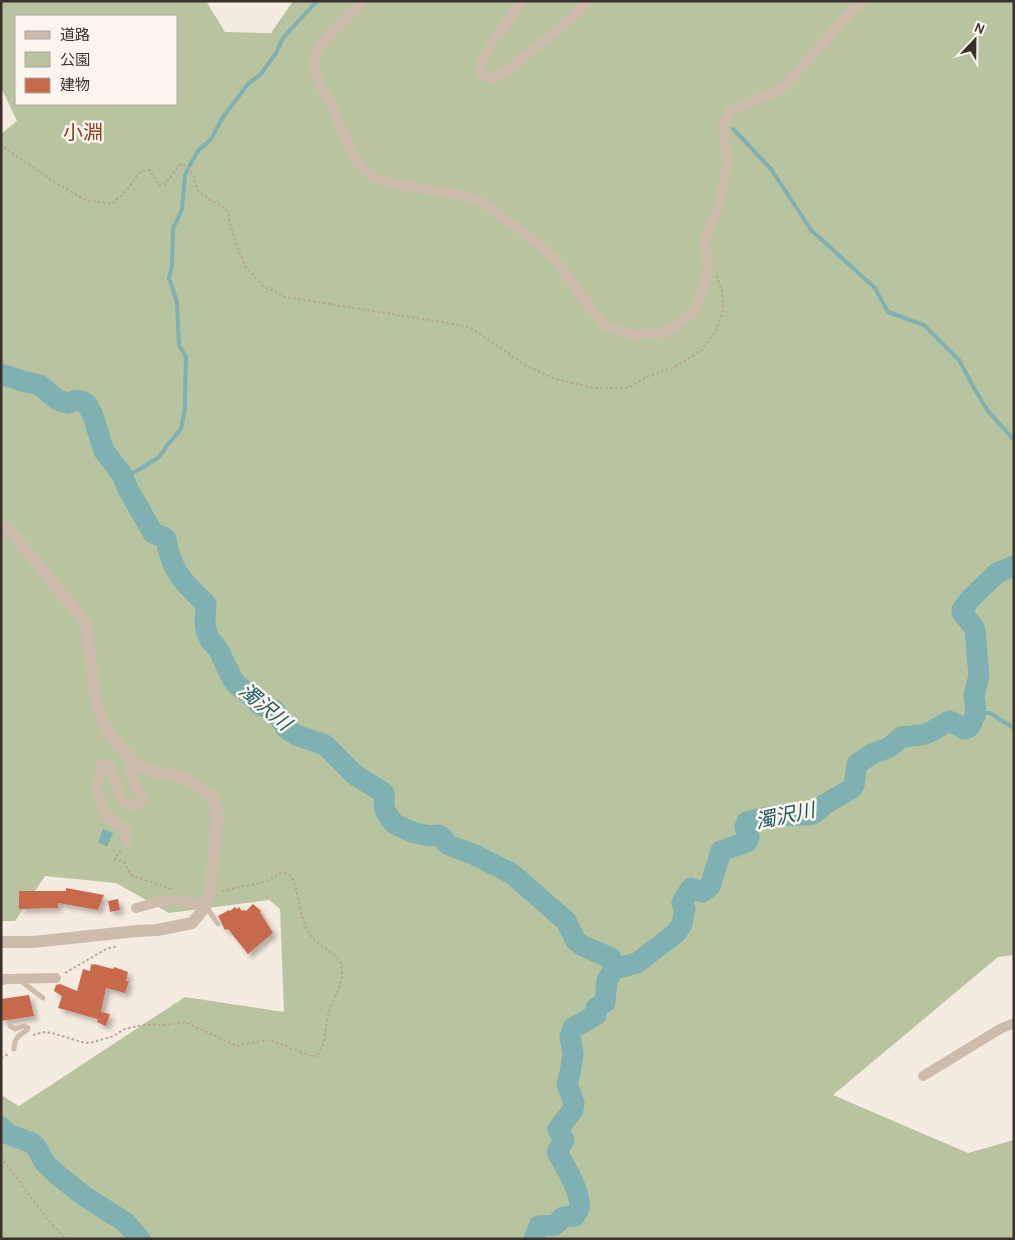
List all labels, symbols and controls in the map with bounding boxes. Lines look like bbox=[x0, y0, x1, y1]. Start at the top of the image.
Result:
legend bbox=[15, 15, 178, 105]
north arrow bbox=[950, 15, 1000, 65]
text: N bbox=[972, 19, 988, 38]
text: 道路 bbox=[60, 26, 90, 44]
text: 公園 bbox=[60, 51, 90, 69]
text: 建物 bbox=[60, 76, 90, 94]
district label: 小淵 bbox=[63, 121, 103, 144]
water label: 濁沢川 bbox=[235, 679, 297, 736]
water label: 濁沢川 bbox=[753, 798, 819, 833]

